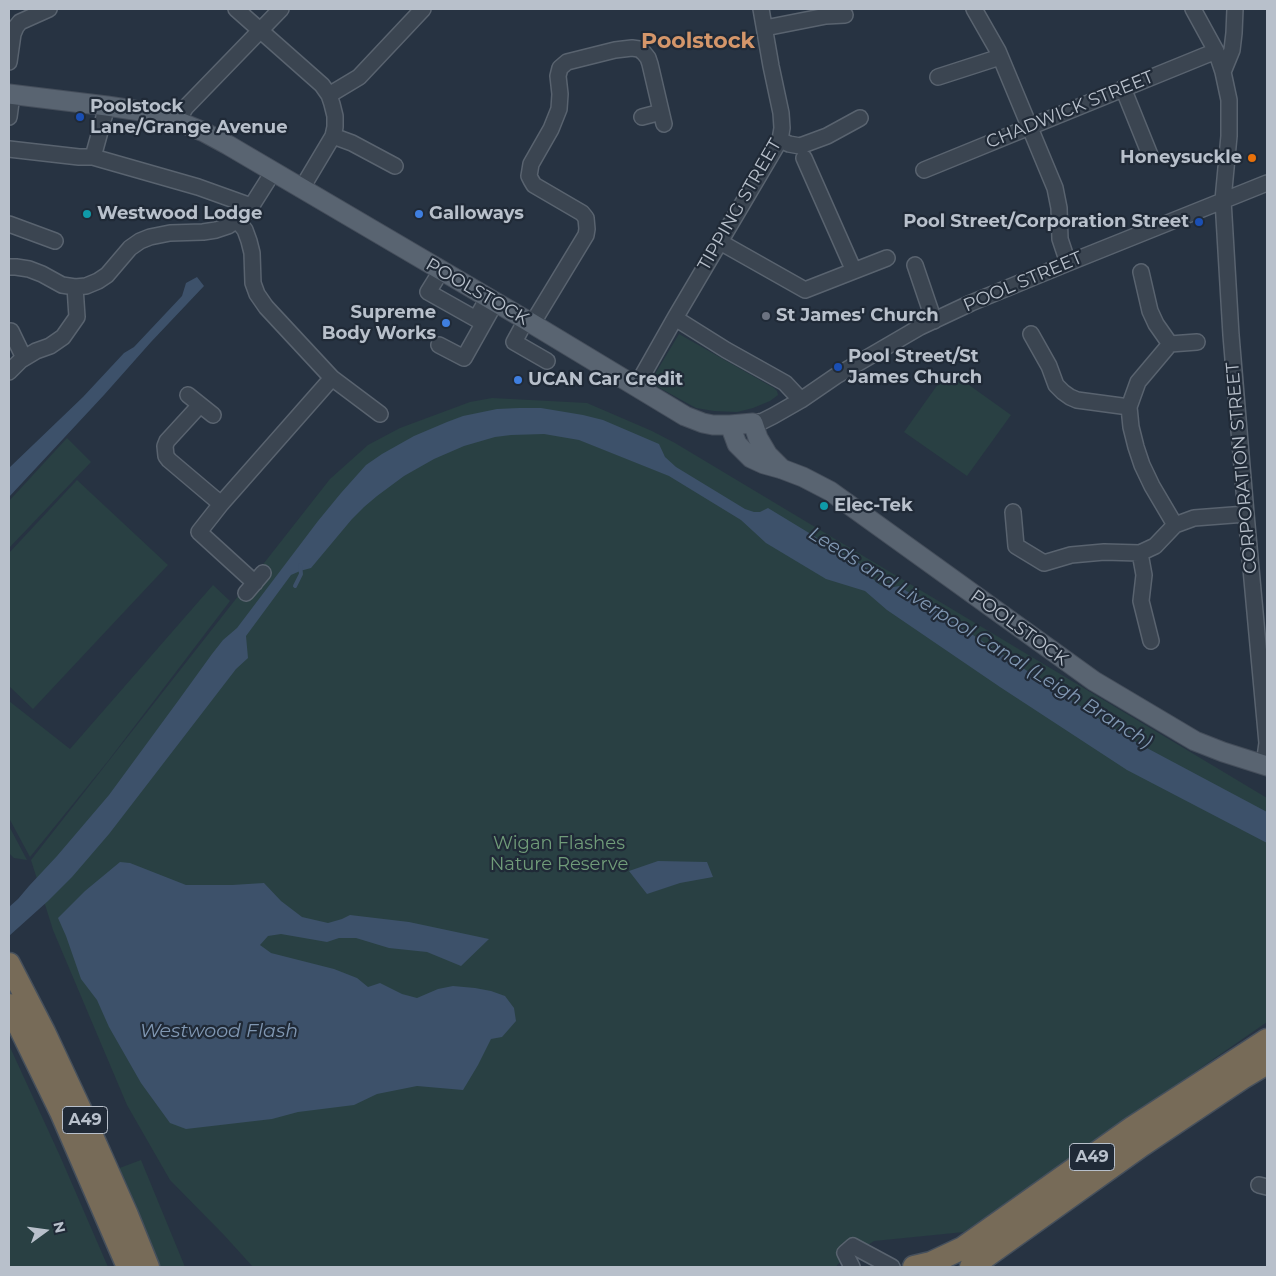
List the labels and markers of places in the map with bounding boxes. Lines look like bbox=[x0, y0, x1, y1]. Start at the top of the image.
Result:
place label: Poolstock Lane/Grange Avenue bbox=[90, 96, 288, 138]
marker: Poolstock Lane/Grange Avenue bbox=[74, 111, 86, 123]
place label: Honeysuckle bbox=[1120, 147, 1242, 169]
marker: Honeysuckle bbox=[1246, 152, 1258, 164]
place label: Westwood Lodge bbox=[97, 203, 262, 225]
place label: Galloways bbox=[429, 203, 524, 225]
marker: Westwood Lodge bbox=[81, 208, 93, 220]
marker: Galloways bbox=[413, 208, 425, 220]
place label: Pool Street/Corporation Street bbox=[903, 211, 1189, 233]
marker: Pool Street/Corporation Street bbox=[1193, 216, 1205, 228]
place label: Supreme Body Works bbox=[322, 302, 436, 344]
place label: St James' Church bbox=[776, 305, 939, 327]
marker: St James' Church bbox=[760, 310, 772, 322]
marker: Supreme Body Works bbox=[440, 317, 452, 329]
place label: Pool Street/St James Church bbox=[848, 346, 982, 388]
marker: Pool Street/St James Church bbox=[832, 361, 844, 373]
place label: UCAN Car Credit bbox=[528, 369, 683, 391]
marker: UCAN Car Credit bbox=[512, 374, 524, 386]
place label: Elec-Tek bbox=[834, 495, 913, 517]
marker: Elec-Tek bbox=[818, 500, 830, 512]

